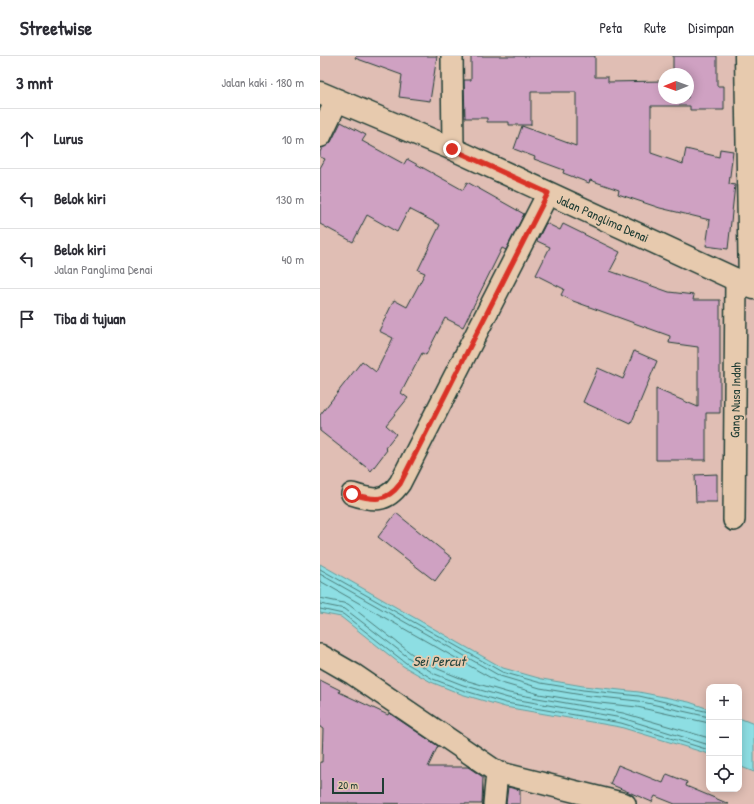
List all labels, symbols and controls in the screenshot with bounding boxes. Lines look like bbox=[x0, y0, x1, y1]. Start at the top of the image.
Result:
text: Streetwise bbox=[20, 15, 92, 41]
text: Peta bbox=[599, 18, 622, 37]
text: Rute bbox=[644, 18, 666, 37]
text: Disimpan bbox=[688, 18, 734, 37]
north arrow bbox=[658, 68, 694, 104]
text: 3 mnt bbox=[16, 71, 53, 94]
text: Jalan kaki · 180 m bbox=[221, 73, 304, 91]
icon: ahead bbox=[16, 128, 38, 150]
text: Lurus bbox=[54, 128, 83, 149]
text: 10 m bbox=[282, 130, 304, 148]
route end bbox=[443, 140, 461, 158]
icon: left bbox=[16, 188, 38, 210]
text: Belok kiri bbox=[54, 188, 106, 209]
text: 130 m bbox=[276, 190, 304, 208]
street label: Jalan Panglima Denai bbox=[554, 190, 652, 246]
text: Belok kiri bbox=[54, 239, 106, 260]
icon: left bbox=[16, 248, 38, 270]
text: 40 m bbox=[281, 250, 304, 268]
text: Jalan Panglima Denai bbox=[54, 260, 153, 278]
icon: arrive bbox=[16, 308, 38, 330]
text: Tiba di tujuan bbox=[54, 308, 126, 329]
street label: Gang Nusa Indah bbox=[725, 361, 745, 438]
route start bbox=[343, 485, 361, 503]
water label: Sei Percut bbox=[413, 651, 467, 670]
map controls bbox=[706, 684, 742, 792]
button: + bbox=[706, 684, 742, 720]
button: − bbox=[706, 720, 742, 756]
button: locate bbox=[706, 756, 742, 792]
scale bar bbox=[332, 776, 384, 795]
text: 20 m bbox=[338, 778, 358, 792]

